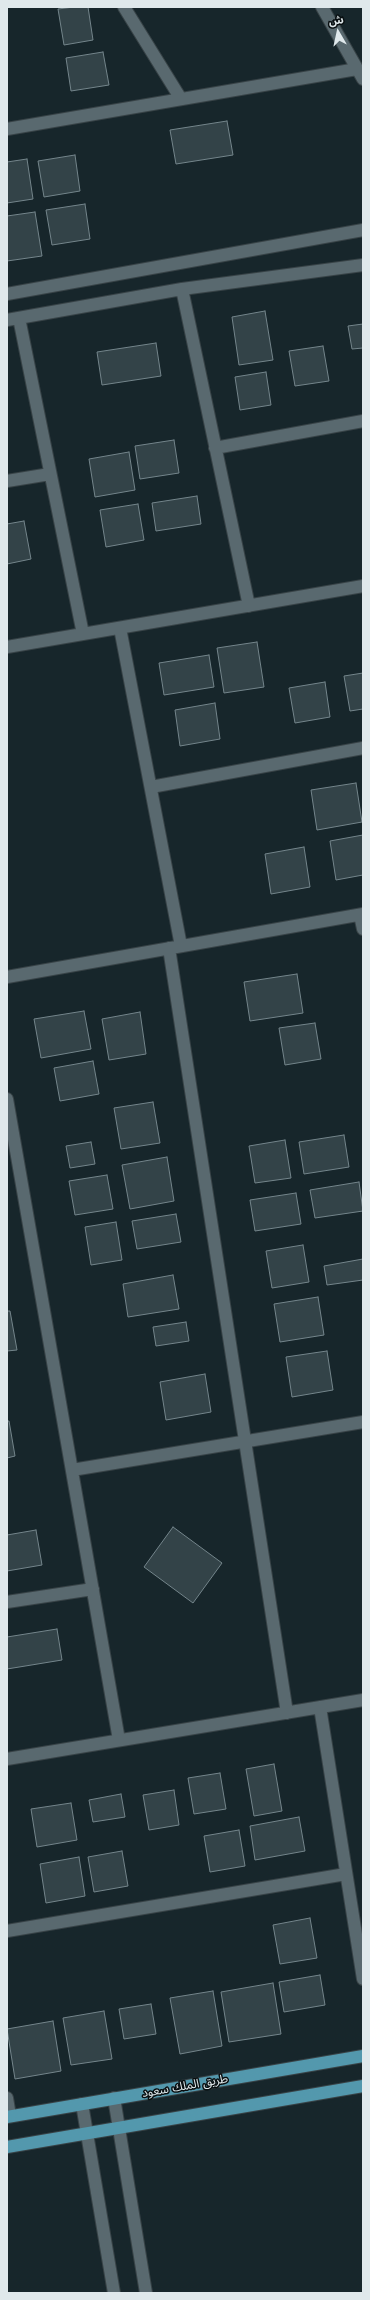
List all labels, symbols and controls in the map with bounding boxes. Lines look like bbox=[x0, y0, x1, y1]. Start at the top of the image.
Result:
north arrow bbox=[318, 12, 358, 52]
text: ش bbox=[328, 12, 345, 28]
street label: طريق الملك سعود bbox=[141, 2071, 229, 2101]

